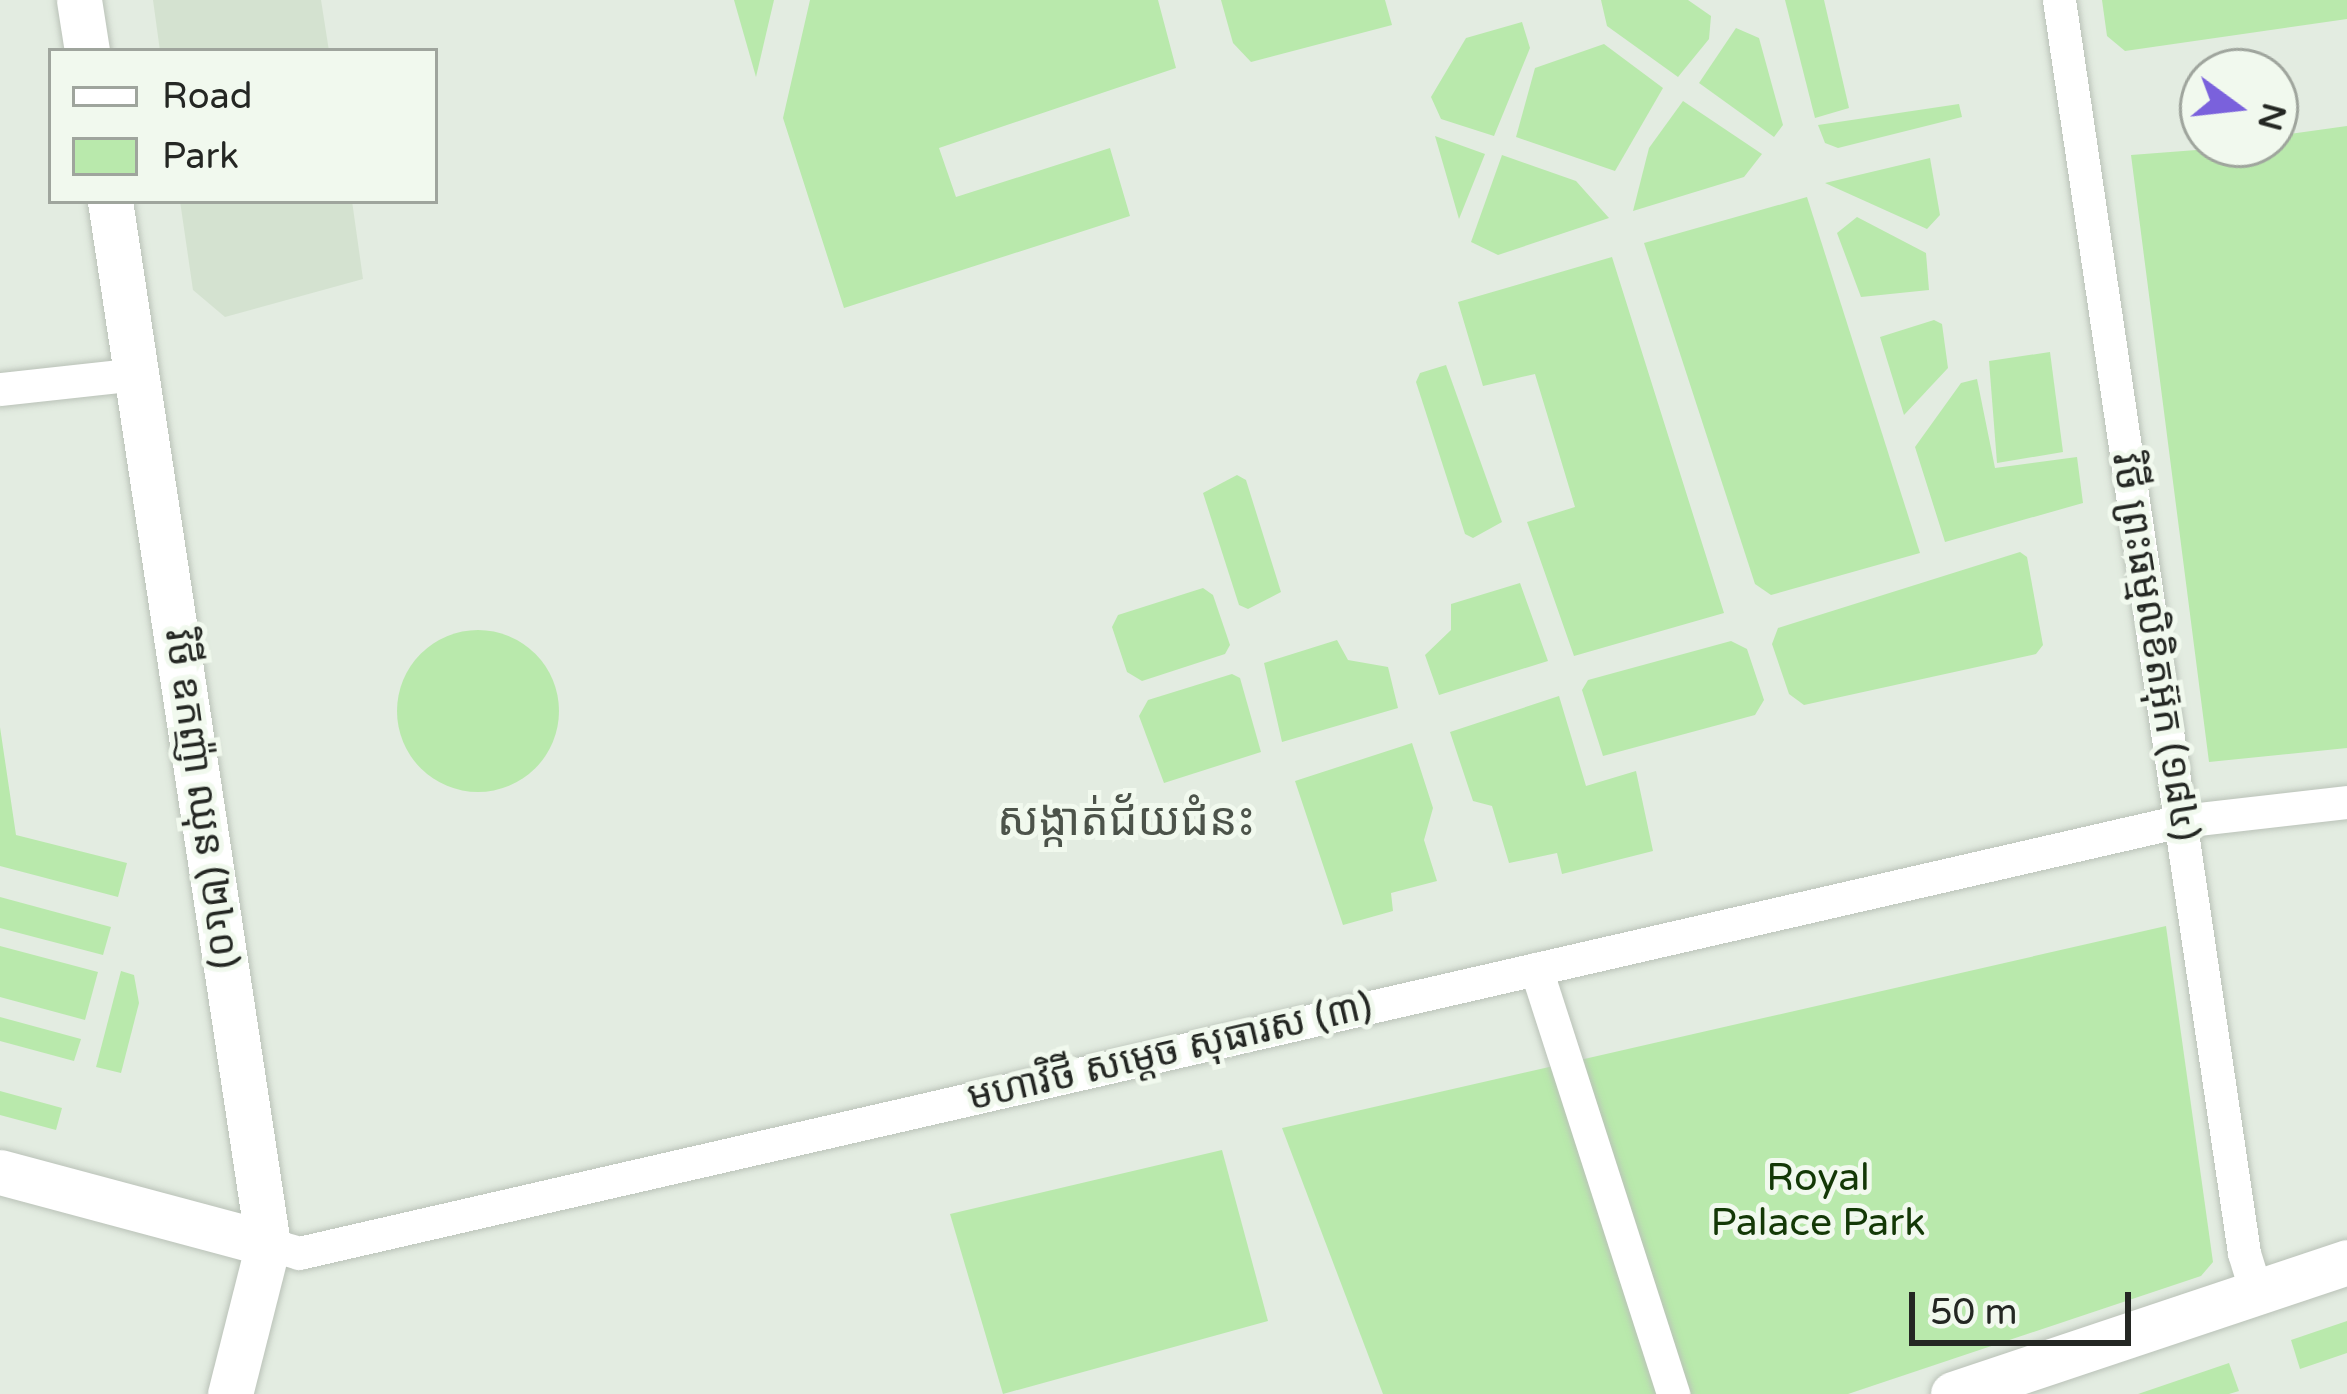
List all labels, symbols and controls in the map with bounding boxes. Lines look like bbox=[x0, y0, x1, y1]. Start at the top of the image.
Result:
legend bbox=[48, 48, 438, 204]
north arrow bbox=[2179, 48, 2299, 168]
text: Road bbox=[162, 75, 252, 118]
text: N bbox=[2249, 99, 2294, 135]
text: Park bbox=[162, 135, 239, 178]
street label: វិថី ព្រះធម្មលិខិតអ៊ុក (១៨៤) bbox=[2101, 450, 2209, 844]
street label: វិថី ឧកញ៉ា ឈុន (២៤០) bbox=[154, 626, 248, 972]
district label: សង្កាត់ជ័យជំនះ bbox=[997, 795, 1255, 849]
street label: មហាវិថី សម្តេច សុធារស (៣) bbox=[963, 983, 1377, 1121]
park label: Royal Palace Park bbox=[1711, 1156, 1925, 1247]
scale bar bbox=[1915, 1268, 2137, 1342]
text: 50 m bbox=[1930, 1291, 2018, 1334]

